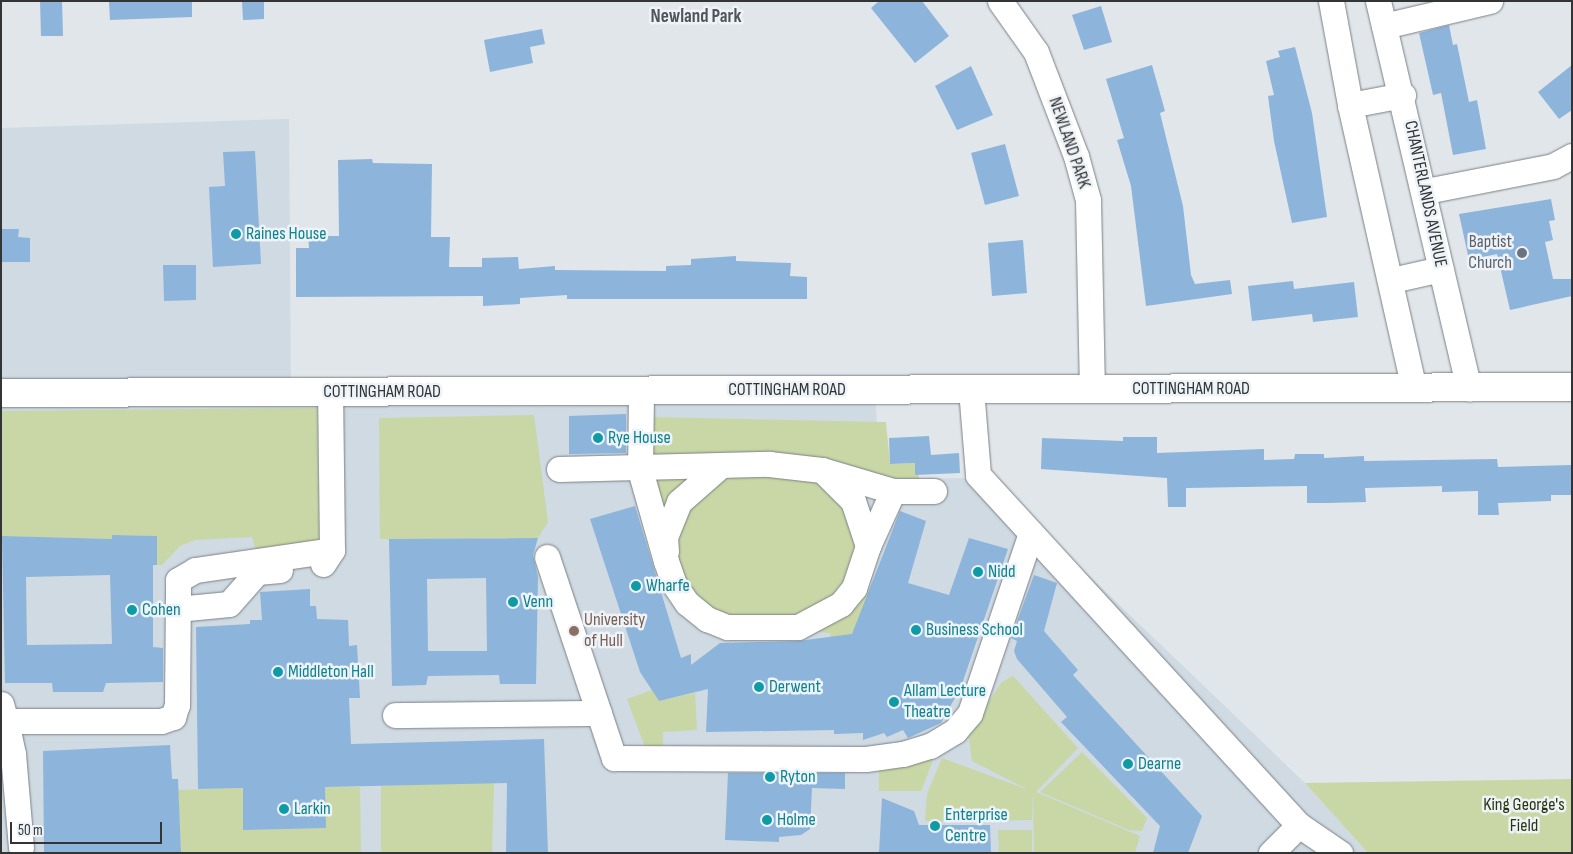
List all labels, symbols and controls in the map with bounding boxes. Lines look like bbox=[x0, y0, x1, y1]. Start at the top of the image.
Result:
district label: Newland Park bbox=[650, 6, 742, 28]
street label: NEWLAND PARK bbox=[1043, 95, 1095, 191]
street label: CHANTERLANDS AVENUE bbox=[1399, 119, 1451, 269]
place label: Raines House bbox=[246, 223, 326, 245]
marker: Raines House bbox=[230, 228, 242, 240]
place label: Baptist Church bbox=[1468, 232, 1512, 274]
marker: Baptist Church bbox=[1516, 247, 1528, 259]
street label: COTTINGHAM ROAD bbox=[1132, 378, 1250, 400]
street label: COTTINGHAM ROAD bbox=[728, 379, 846, 401]
street label: COTTINGHAM ROAD bbox=[323, 381, 441, 403]
place label: Rye House bbox=[608, 427, 671, 449]
marker: Rye House bbox=[592, 432, 604, 444]
place label: Nidd bbox=[988, 561, 1016, 583]
marker: Nidd bbox=[972, 566, 984, 578]
place label: Wharfe bbox=[646, 575, 690, 597]
marker: Wharfe bbox=[630, 580, 642, 592]
place label: Venn bbox=[523, 591, 553, 613]
marker: Venn bbox=[507, 596, 519, 608]
place label: Cohen bbox=[142, 599, 181, 621]
marker: Cohen bbox=[126, 604, 138, 616]
place label: University of Hull bbox=[584, 610, 645, 652]
place label: Business School bbox=[926, 619, 1023, 641]
marker: Business School bbox=[910, 624, 922, 636]
marker: University of Hull bbox=[568, 625, 580, 637]
place label: Middleton Hall bbox=[288, 661, 374, 683]
marker: Middleton Hall bbox=[272, 666, 284, 678]
place label: Derwent bbox=[769, 676, 821, 698]
marker: Derwent bbox=[753, 681, 765, 693]
place label: Allam Lecture Theatre bbox=[904, 681, 986, 724]
marker: Allam Lecture Theatre bbox=[888, 696, 900, 708]
place label: Dearne bbox=[1138, 753, 1181, 775]
marker: Dearne bbox=[1122, 758, 1134, 770]
place label: Ryton bbox=[780, 766, 816, 788]
marker: Ryton bbox=[764, 771, 776, 783]
park label: King George's Field bbox=[1483, 795, 1565, 838]
place label: Larkin bbox=[294, 798, 331, 820]
marker: Larkin bbox=[278, 803, 290, 815]
place label: Enterprise Centre bbox=[945, 805, 1008, 848]
place label: Holme bbox=[777, 809, 816, 831]
scale bar bbox=[12, 812, 165, 844]
marker: Holme bbox=[761, 814, 773, 826]
marker: Enterprise Centre bbox=[929, 820, 941, 832]
text: 50 m bbox=[18, 821, 43, 840]

